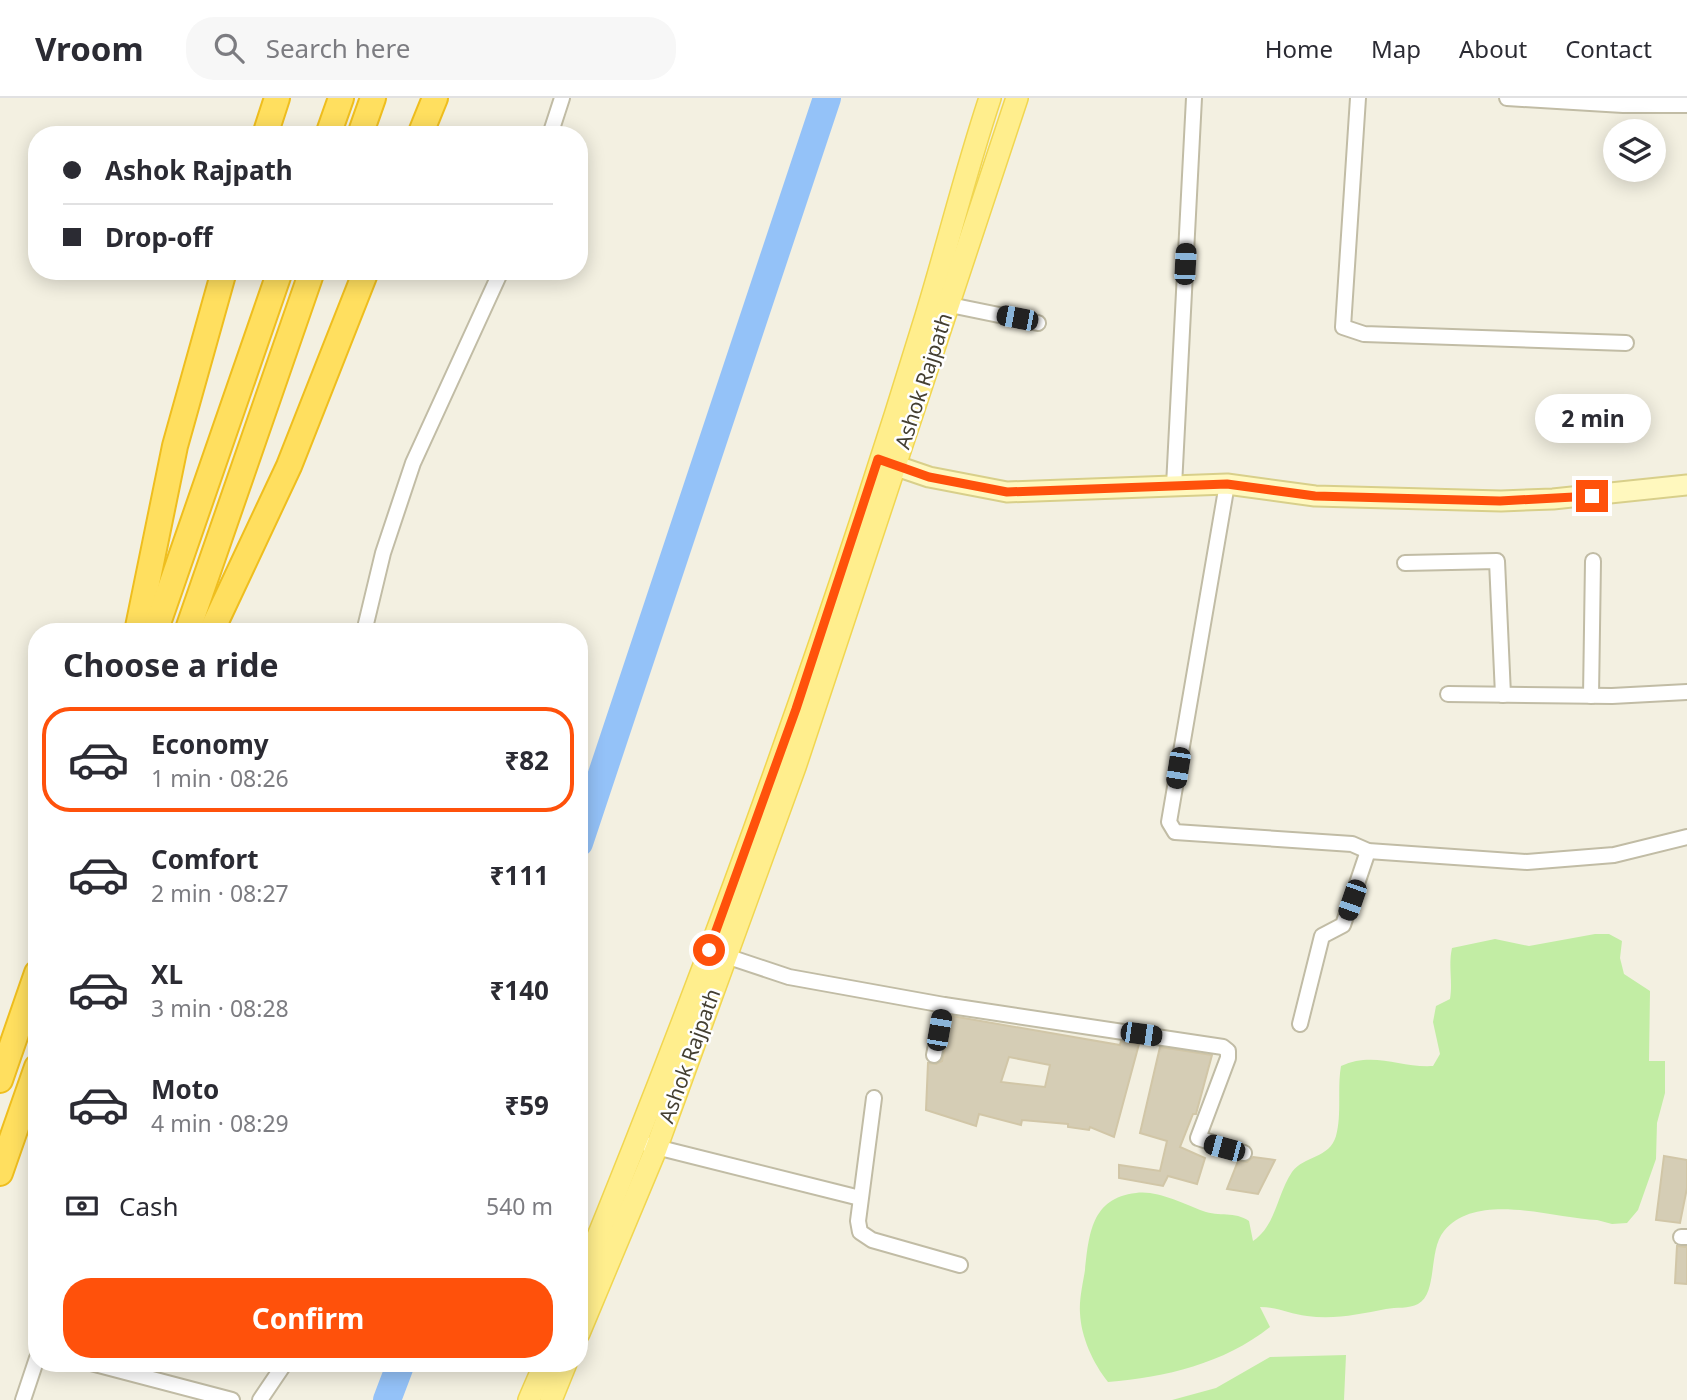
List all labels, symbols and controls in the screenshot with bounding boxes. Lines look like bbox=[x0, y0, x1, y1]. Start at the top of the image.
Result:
search box bbox=[186, 17, 676, 80]
text: Vroom bbox=[35, 26, 144, 71]
icon: search bbox=[210, 29, 248, 67]
text: Search here bbox=[266, 30, 410, 66]
text: Home bbox=[1265, 32, 1333, 65]
text: Map bbox=[1371, 32, 1421, 65]
text: About bbox=[1459, 32, 1527, 65]
text: Contact bbox=[1565, 32, 1652, 65]
map controls bbox=[1603, 119, 1666, 182]
button: layers bbox=[1603, 119, 1666, 182]
text: Ashok Rajpath bbox=[105, 152, 293, 188]
text: Drop-off bbox=[105, 219, 212, 255]
car bbox=[1174, 242, 1197, 286]
car bbox=[995, 304, 1040, 332]
street label: Ashok Rajpath bbox=[888, 309, 958, 452]
callout: 2 min bbox=[1534, 394, 1650, 444]
text: 2 min bbox=[1561, 402, 1625, 434]
route end bbox=[1576, 480, 1608, 512]
text: Choose a ride bbox=[63, 643, 279, 686]
text: Economy bbox=[151, 726, 269, 762]
icon: car bbox=[67, 728, 130, 791]
text: ₹82 bbox=[504, 742, 549, 778]
car bbox=[1165, 746, 1192, 790]
text: 1 min · 08:26 bbox=[151, 762, 289, 794]
text: Comfort bbox=[151, 841, 259, 877]
icon: car bbox=[67, 843, 130, 906]
text: ₹111 bbox=[490, 857, 549, 893]
text: 2 min · 08:27 bbox=[151, 877, 289, 909]
car bbox=[1336, 877, 1369, 923]
route start bbox=[693, 934, 725, 966]
text: XL bbox=[151, 956, 183, 992]
icon: car bbox=[67, 958, 130, 1021]
text: ₹140 bbox=[490, 972, 549, 1008]
street label: Ashok Rajpath bbox=[652, 984, 726, 1127]
text: 3 min · 08:28 bbox=[151, 992, 289, 1024]
car bbox=[926, 1007, 953, 1053]
car bbox=[1119, 1021, 1164, 1047]
text: Moto bbox=[151, 1071, 219, 1107]
icon: car bbox=[67, 1073, 130, 1136]
text: ₹59 bbox=[504, 1087, 549, 1123]
text: 4 min · 08:29 bbox=[151, 1107, 289, 1139]
car bbox=[1201, 1132, 1248, 1164]
icon: cash bbox=[63, 1187, 101, 1225]
text: Cash bbox=[119, 1188, 179, 1224]
text: 540 m bbox=[486, 1190, 553, 1222]
button: Confirm bbox=[63, 1278, 553, 1358]

